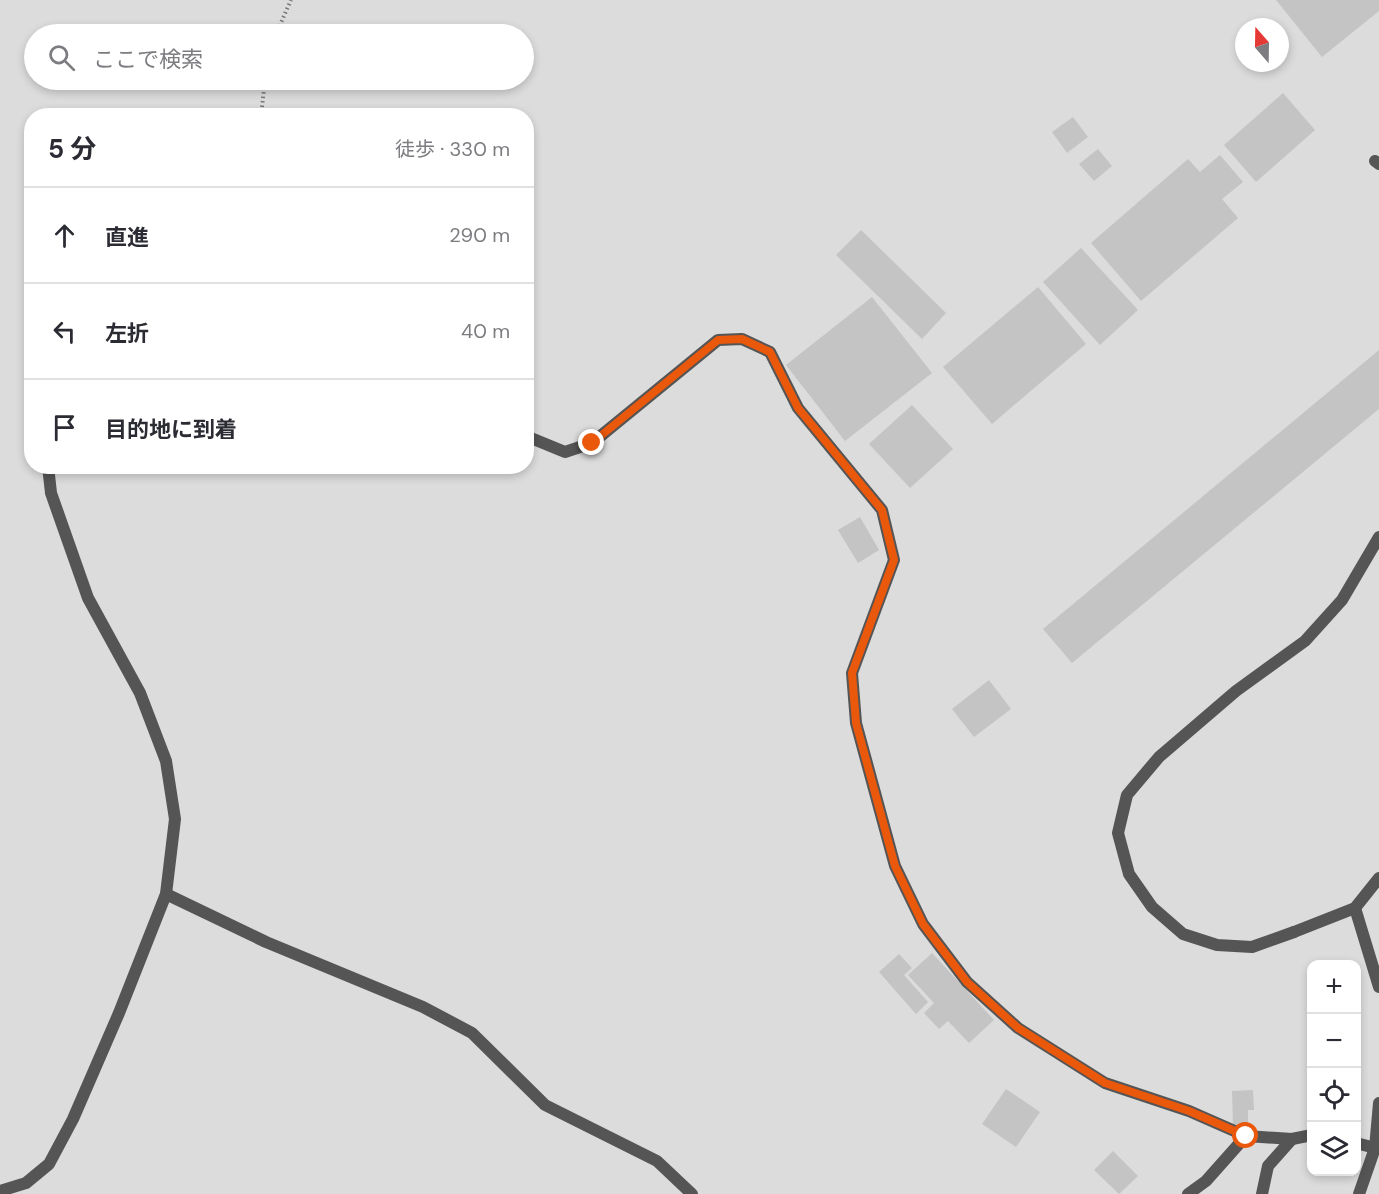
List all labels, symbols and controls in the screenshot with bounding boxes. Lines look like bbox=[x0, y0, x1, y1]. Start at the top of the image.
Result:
north arrow bbox=[1235, 18, 1289, 72]
search box bbox=[24, 24, 534, 90]
icon: search bbox=[45, 41, 78, 74]
text: ここで検索 bbox=[93, 45, 203, 74]
text: 5 分 bbox=[48, 132, 96, 166]
text: 徒歩 · 330 m bbox=[395, 136, 510, 162]
icon: ahead bbox=[48, 219, 81, 252]
text: 290 m bbox=[449, 222, 510, 248]
text: 直進 bbox=[105, 223, 149, 252]
icon: left bbox=[48, 315, 81, 348]
text: 40 m bbox=[461, 318, 510, 344]
text: 左折 bbox=[105, 319, 149, 348]
icon: arrive bbox=[48, 411, 81, 444]
text: 目的地に到着 bbox=[105, 415, 237, 444]
route end bbox=[578, 429, 604, 455]
map controls bbox=[1307, 960, 1361, 1176]
button: + bbox=[1307, 960, 1361, 1014]
button: − bbox=[1307, 1014, 1361, 1068]
button: locate bbox=[1307, 1068, 1361, 1122]
route start bbox=[1232, 1122, 1258, 1148]
button: layers bbox=[1307, 1122, 1361, 1176]

